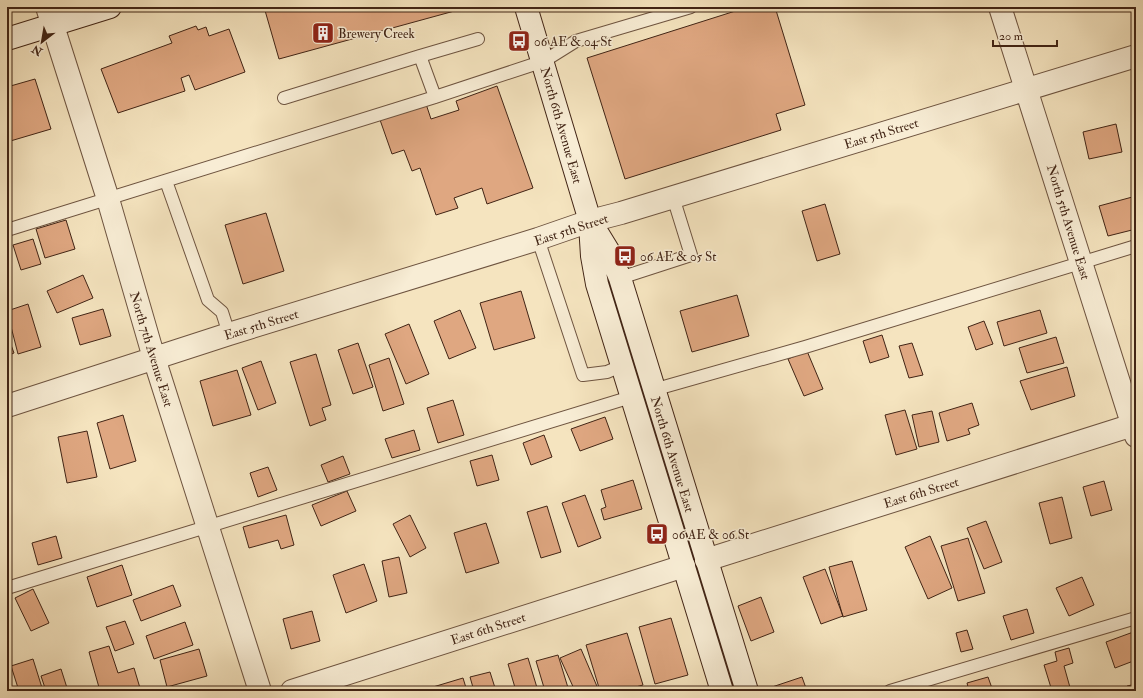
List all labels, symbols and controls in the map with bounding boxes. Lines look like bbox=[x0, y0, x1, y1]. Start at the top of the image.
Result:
building icon: Brewery Creek bbox=[310, 20, 336, 46]
north arrow bbox=[22, 22, 62, 62]
scale bar bbox=[993, 22, 1057, 48]
place label: Brewery Creek bbox=[338, 26, 415, 43]
bus stop icon: 06 AE & 04 St bbox=[506, 28, 532, 54]
text: 20 m bbox=[999, 29, 1024, 44]
place label: 06 AE & 04 St bbox=[534, 34, 612, 50]
text: N bbox=[29, 41, 46, 59]
street label: North 6th Avenue East bbox=[537, 65, 585, 185]
street label: East 5th Street bbox=[842, 115, 920, 153]
street label: North 5th Avenue East bbox=[1043, 163, 1093, 282]
street label: East 5th Street bbox=[532, 210, 610, 249]
bus stop icon: 06 AE & 05 St bbox=[612, 243, 638, 269]
place label: 06 AE & 05 St bbox=[640, 249, 716, 265]
street label: North 7th Avenue East bbox=[126, 290, 176, 409]
street label: East 5th Street bbox=[222, 306, 300, 344]
street label: North 6th Avenue East bbox=[647, 394, 697, 514]
street label: East 6th Street bbox=[882, 474, 961, 512]
bus stop icon: 06 AE & 06 St bbox=[644, 521, 670, 547]
place label: 06 AE & 06 St bbox=[672, 527, 749, 543]
street label: East 6th Street bbox=[449, 609, 528, 649]

